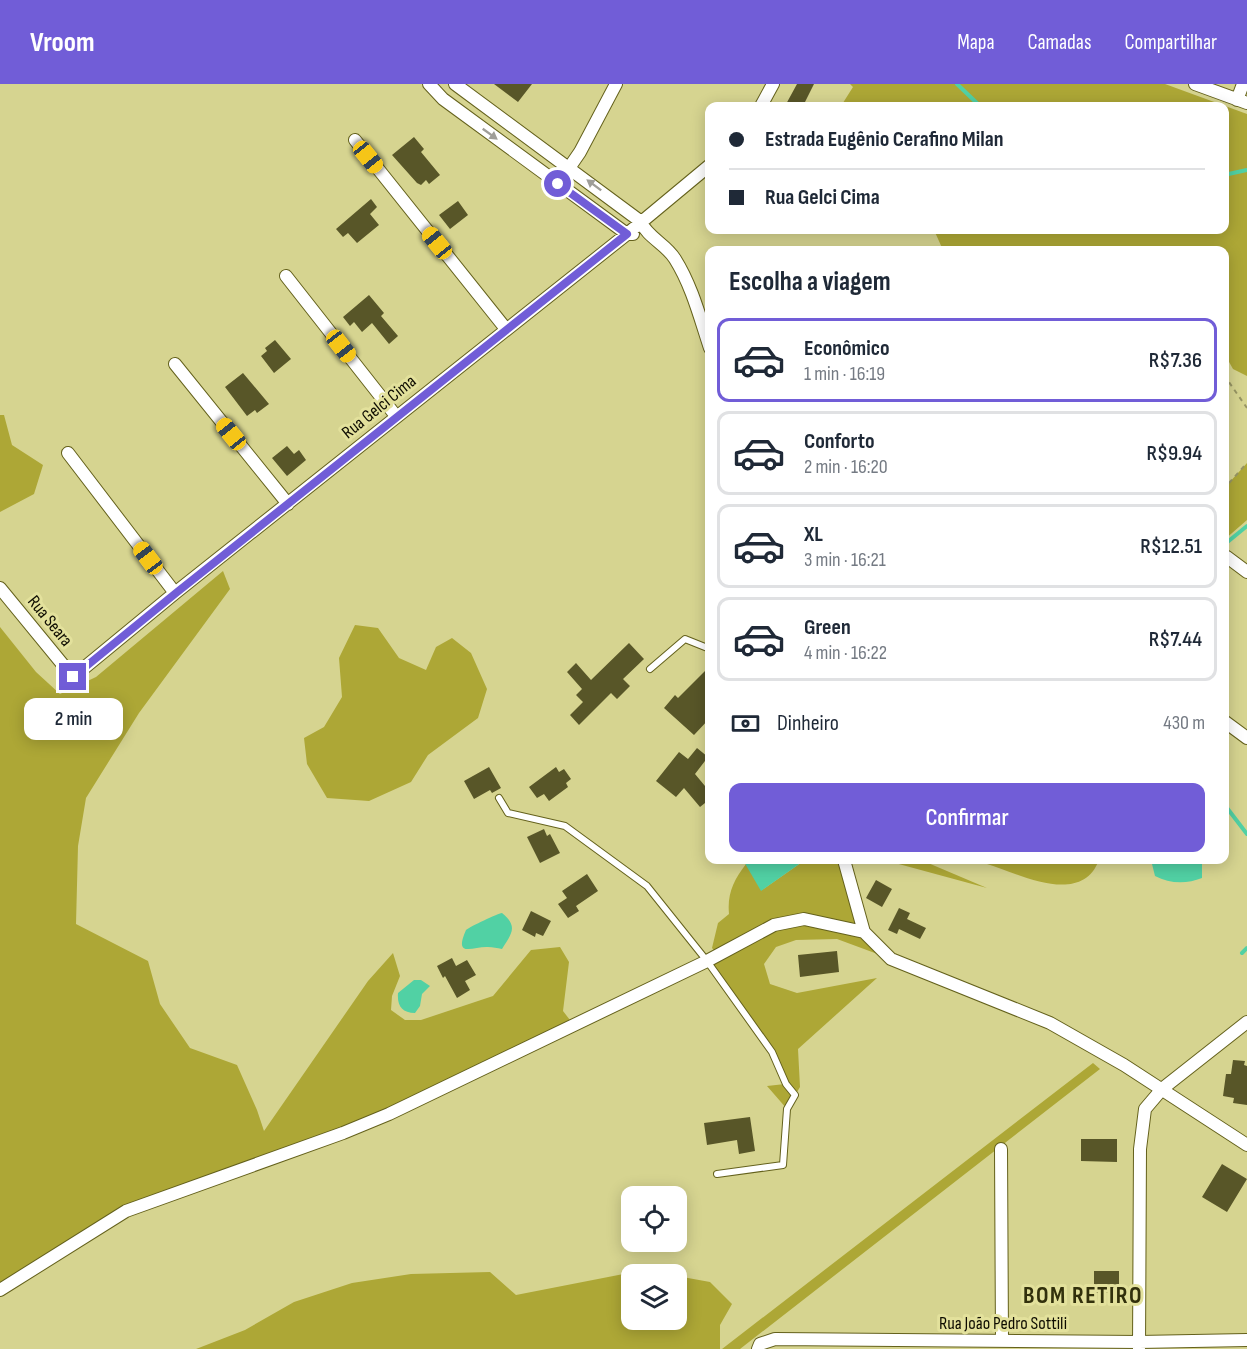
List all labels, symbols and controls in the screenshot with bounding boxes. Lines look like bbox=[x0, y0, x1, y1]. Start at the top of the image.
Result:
text: Vroom bbox=[30, 26, 94, 59]
text: Mapa bbox=[957, 30, 995, 55]
text: Camadas bbox=[1028, 30, 1091, 55]
text: Compartilhar bbox=[1124, 30, 1217, 55]
text: Estrada Eugênio Cerafino Milan bbox=[765, 126, 1003, 153]
one-way arrow bbox=[482, 128, 498, 140]
car bbox=[350, 137, 386, 177]
route start bbox=[544, 170, 571, 197]
one-way arrow bbox=[586, 180, 601, 192]
text: Rua Gelci Cima bbox=[765, 184, 880, 211]
car bbox=[419, 223, 455, 263]
text: Escolha a viagem bbox=[729, 266, 891, 298]
car bbox=[323, 326, 359, 366]
icon: car bbox=[732, 333, 786, 387]
text: Econômico bbox=[804, 335, 890, 362]
text: R$7.36 bbox=[1149, 347, 1202, 374]
text: 1 min · 16:19 bbox=[804, 362, 885, 386]
street label: Rua Gelci Cima bbox=[338, 371, 420, 443]
car bbox=[213, 414, 249, 454]
icon: car bbox=[732, 426, 786, 480]
text: Conforto bbox=[804, 428, 875, 455]
text: R$9.94 bbox=[1146, 440, 1202, 467]
text: 2 min · 16:20 bbox=[804, 455, 888, 479]
icon: car bbox=[732, 519, 786, 573]
text: XL bbox=[804, 521, 823, 548]
text: R$12.51 bbox=[1140, 533, 1202, 560]
car bbox=[130, 538, 166, 578]
text: 3 min · 16:21 bbox=[804, 548, 886, 572]
street label: Rua Seara bbox=[23, 591, 77, 651]
icon: car bbox=[732, 612, 786, 666]
text: Green bbox=[804, 614, 851, 641]
text: R$7.44 bbox=[1149, 626, 1202, 653]
text: 4 min · 16:22 bbox=[804, 641, 887, 665]
route end bbox=[59, 663, 86, 690]
callout: 2 min bbox=[23, 698, 122, 740]
text: 2 min bbox=[55, 707, 92, 731]
icon: cash bbox=[729, 707, 762, 740]
text: Dinheiro bbox=[777, 710, 839, 737]
text: 430 m bbox=[1163, 711, 1205, 735]
button: Confirmar bbox=[729, 783, 1205, 852]
map controls bbox=[621, 1186, 687, 1330]
button: locate bbox=[621, 1186, 687, 1252]
button: layers bbox=[621, 1264, 687, 1330]
district label: BOM RETIRO bbox=[1023, 1281, 1143, 1310]
street label: Rua João Pedro Sottili bbox=[939, 1313, 1067, 1334]

